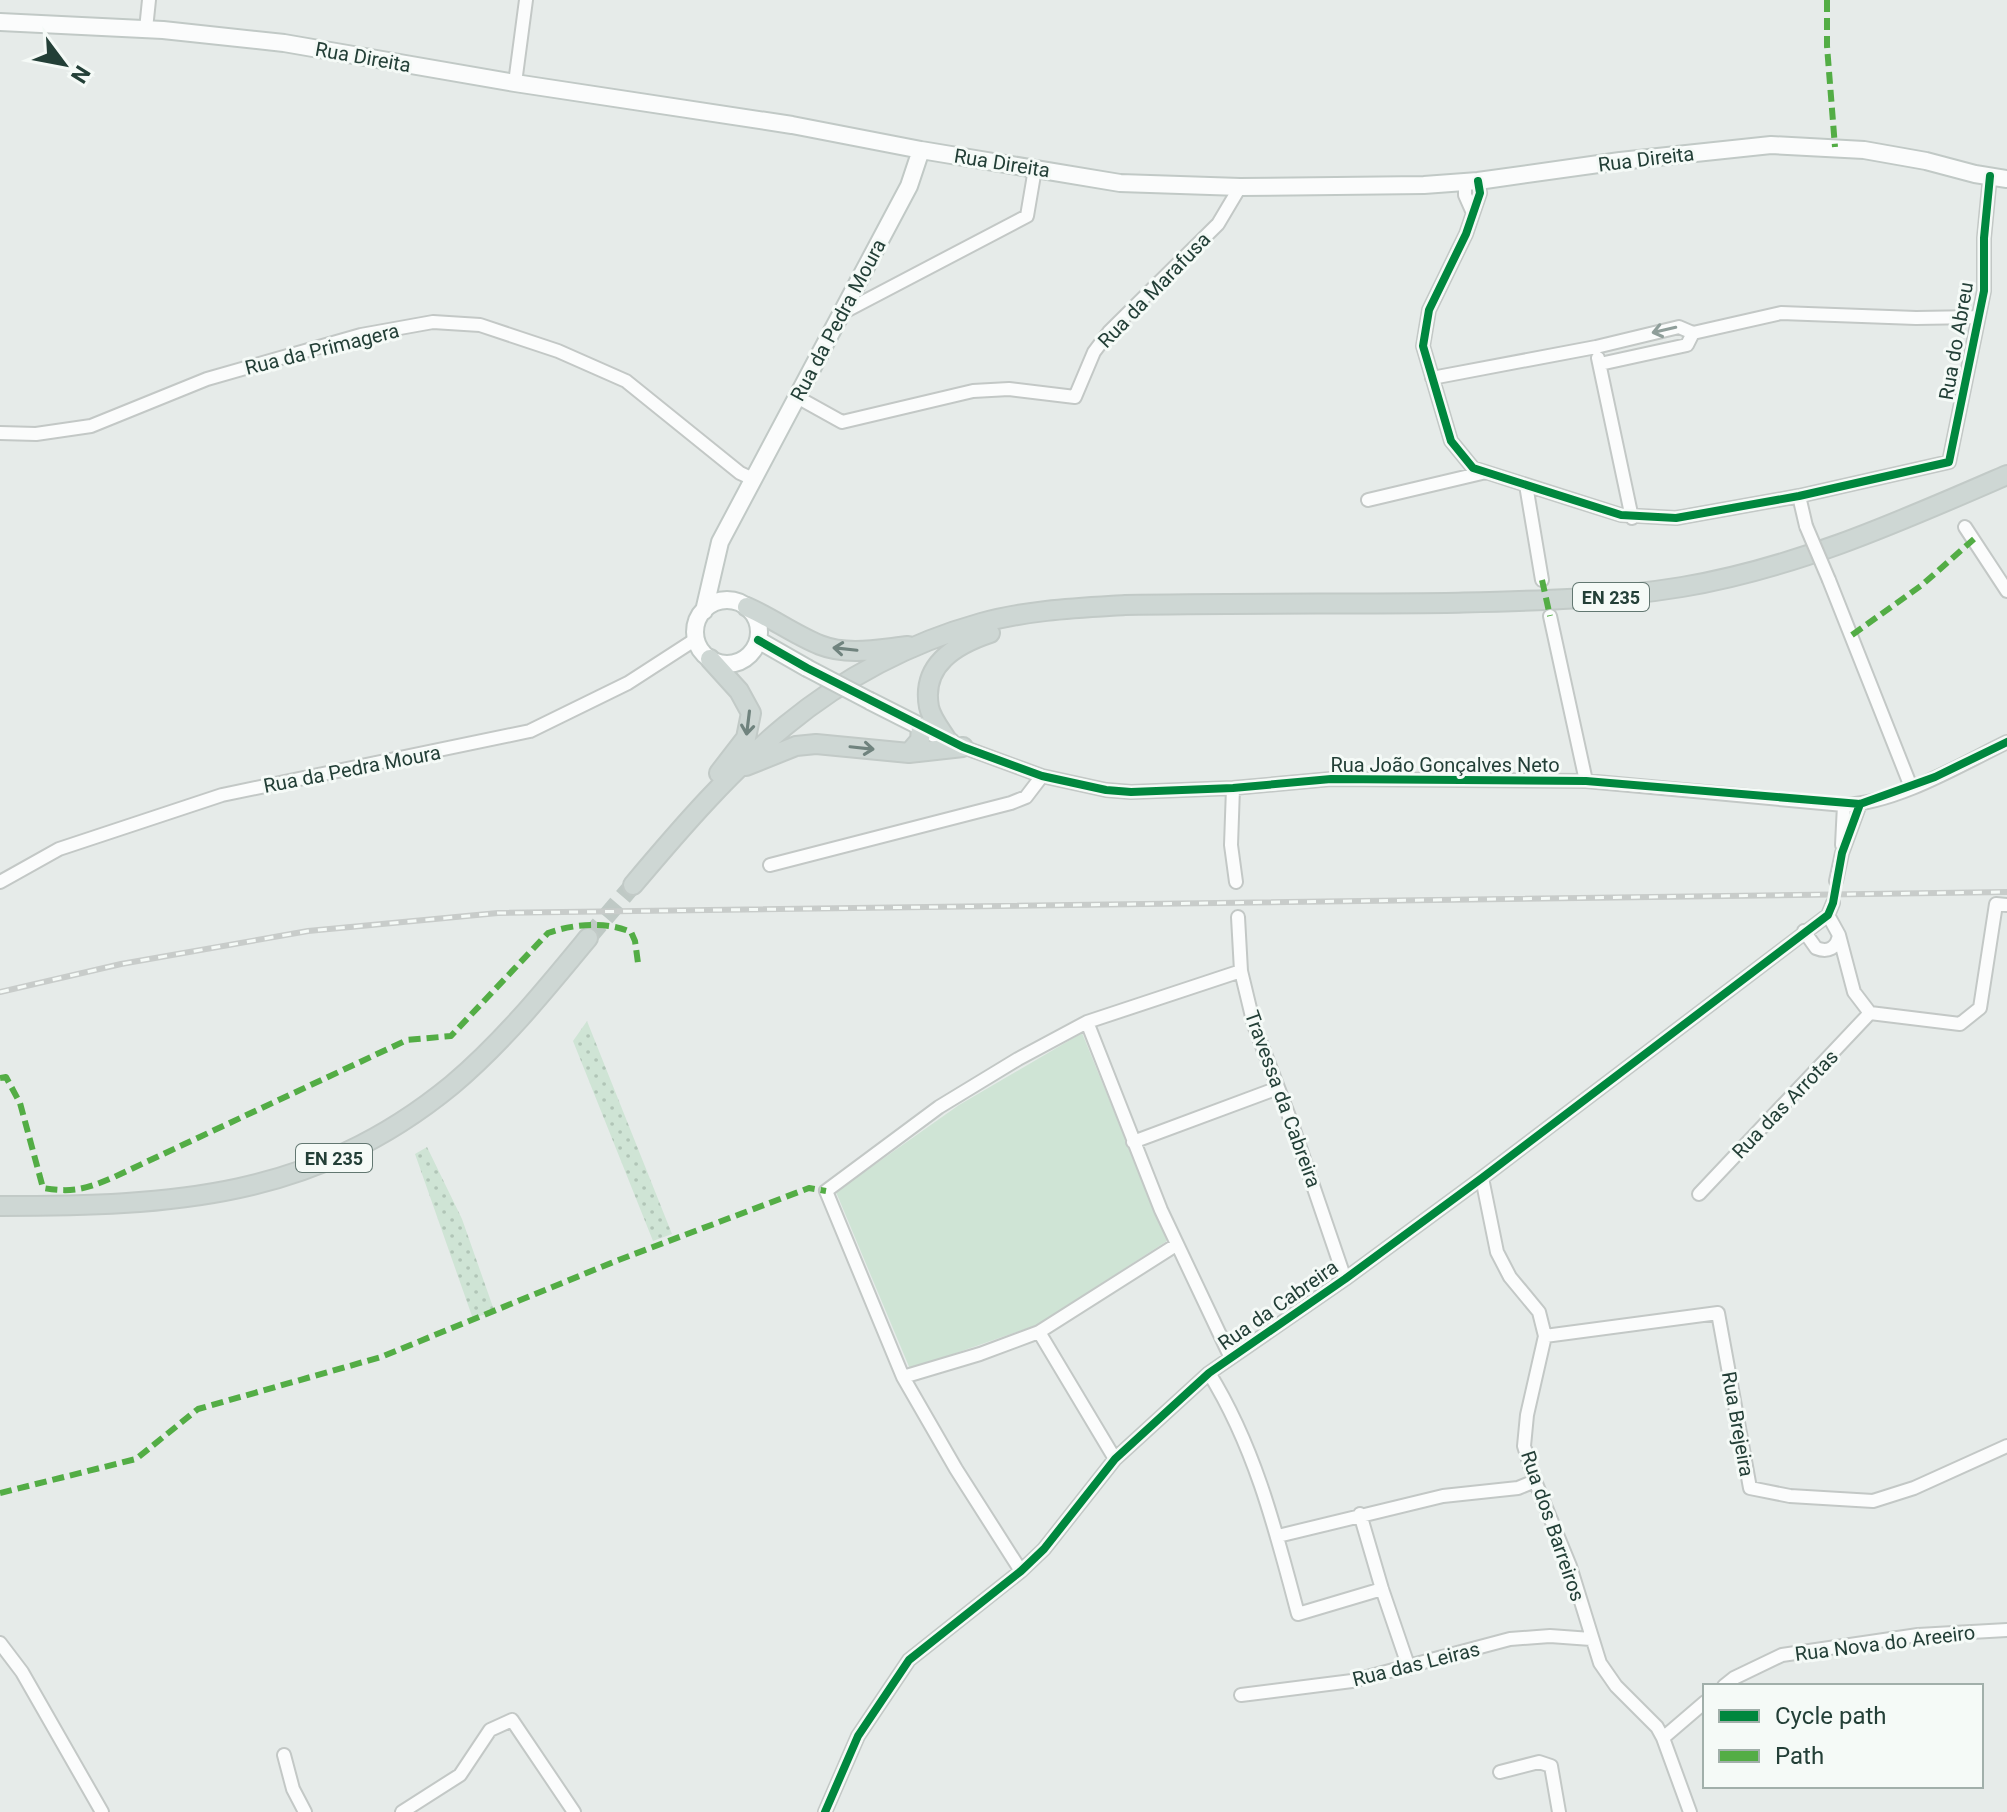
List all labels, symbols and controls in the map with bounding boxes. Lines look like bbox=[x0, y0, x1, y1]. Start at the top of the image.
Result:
north arrow bbox=[24, 24, 104, 104]
street label: Rua Direita bbox=[313, 37, 413, 77]
text: N bbox=[66, 61, 95, 88]
street label: Rua Direita bbox=[1597, 141, 1695, 177]
street label: Rua Direita bbox=[952, 144, 1052, 182]
street label: Rua da Marafusa bbox=[1093, 227, 1215, 353]
street label: Rua da Pedra Moura bbox=[785, 235, 891, 405]
street label: Rua do Abreu bbox=[1934, 280, 1978, 402]
street label: Rua da Primagera bbox=[242, 318, 402, 380]
one-way arrow bbox=[1651, 323, 1677, 338]
road number: EN 235 bbox=[1573, 583, 1649, 611]
one-way arrow bbox=[832, 642, 859, 657]
one-way arrow bbox=[740, 709, 755, 735]
street label: Rua da Pedra Moura bbox=[261, 740, 443, 798]
one-way arrow bbox=[848, 740, 874, 755]
street label: Rua João Gonçalves Neto bbox=[1330, 753, 1560, 777]
street label: Travessa da Cabreira bbox=[1240, 1007, 1326, 1191]
street label: Rua das Arrotas bbox=[1727, 1045, 1843, 1163]
road number: EN 235 bbox=[296, 1144, 372, 1172]
street label: Rua da Cabreira bbox=[1213, 1255, 1343, 1355]
street label: Rua Brejeira bbox=[1717, 1370, 1759, 1478]
street label: Rua dos Barreiros bbox=[1516, 1448, 1590, 1604]
street label: Rua Nova do Areeiro bbox=[1793, 1620, 1977, 1666]
street label: Rua das Leiras bbox=[1350, 1637, 1482, 1691]
legend bbox=[1703, 1684, 1983, 1788]
text: Cycle path bbox=[1775, 1702, 1887, 1730]
text: Path bbox=[1775, 1742, 1824, 1770]

